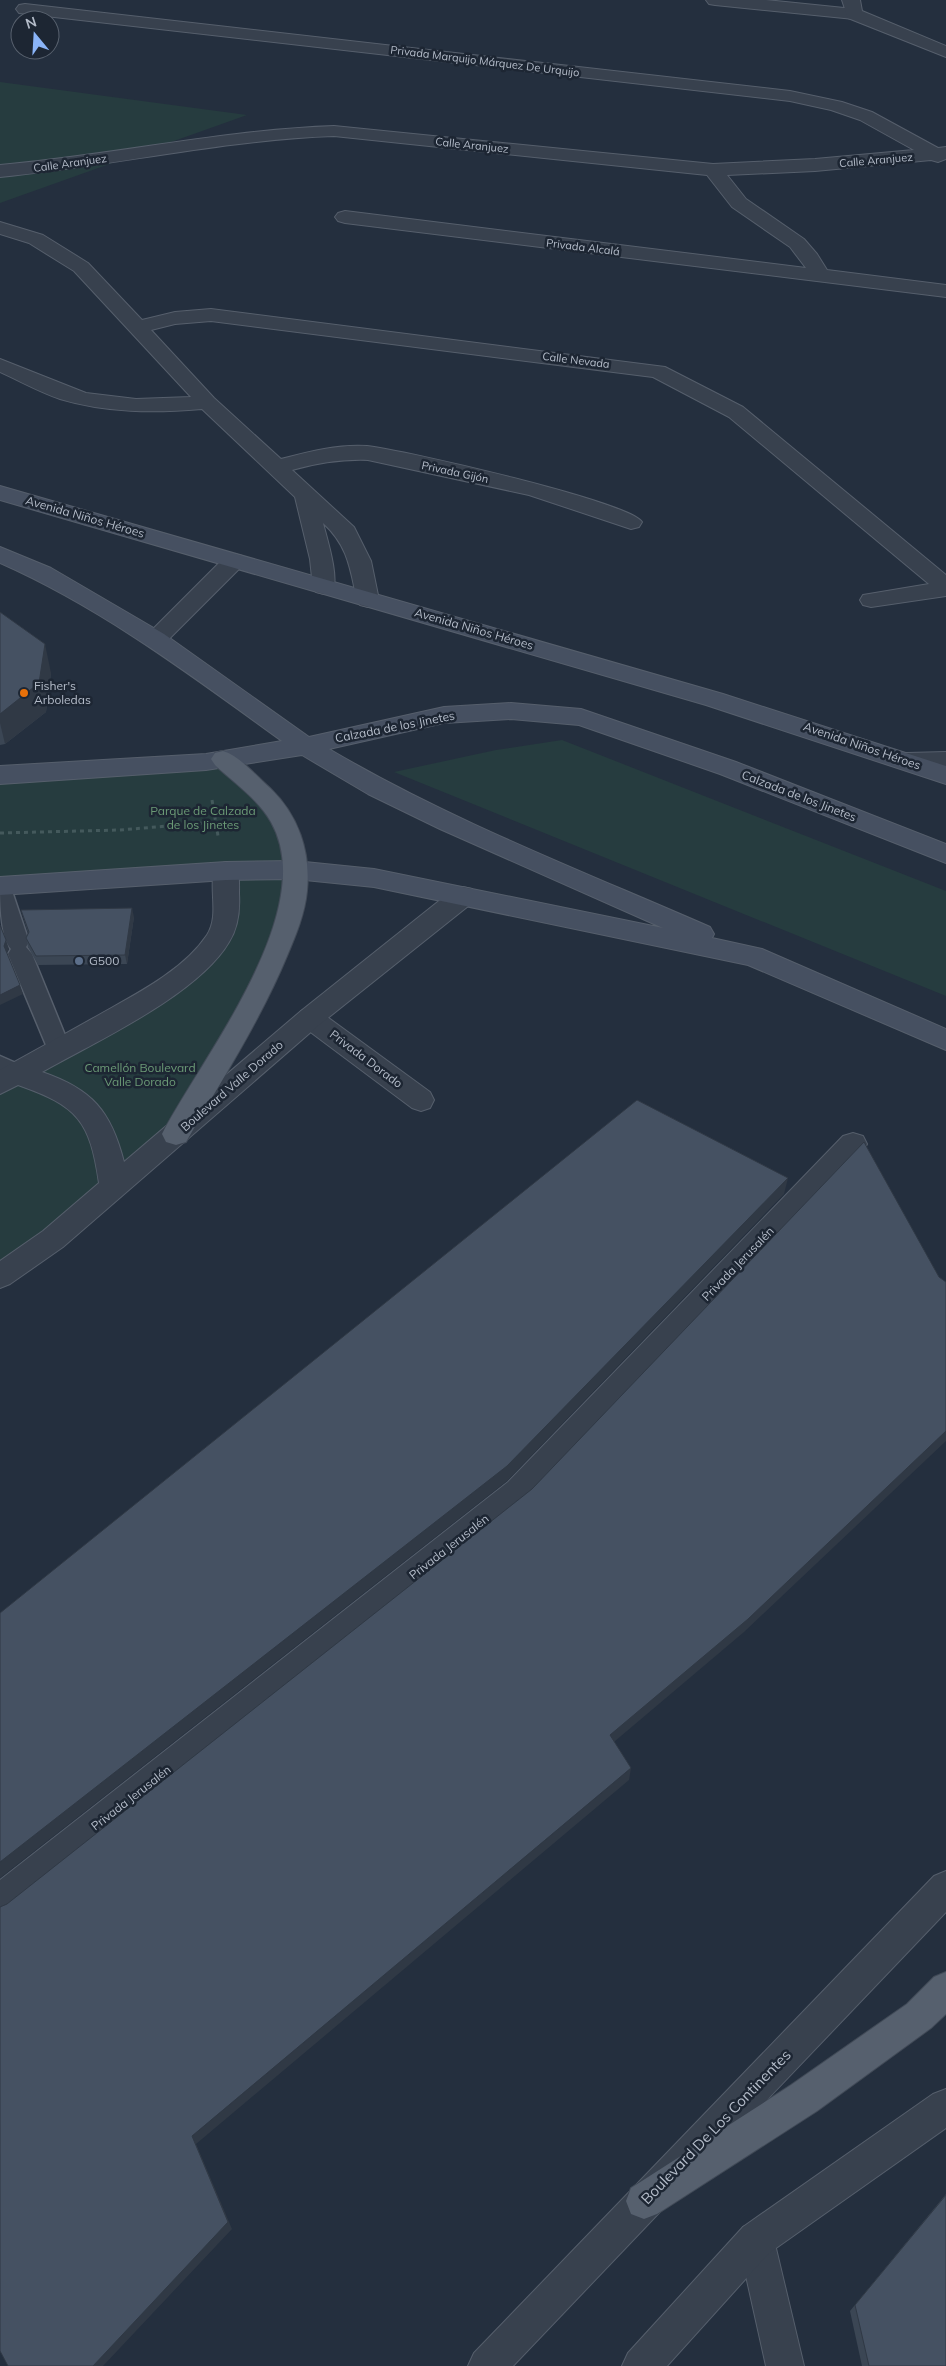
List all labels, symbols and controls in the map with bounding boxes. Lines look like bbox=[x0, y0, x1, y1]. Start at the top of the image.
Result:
north arrow bbox=[10, 10, 60, 60]
text: N bbox=[23, 12, 39, 33]
street label: Privada Marquijo Márquez De Urquijo bbox=[390, 42, 580, 80]
street label: Calle Aranjuez bbox=[435, 134, 510, 156]
street label: Calle Aranjuez bbox=[839, 150, 914, 170]
street label: Calle Aranjuez bbox=[33, 151, 108, 175]
street label: Privada Alcalá bbox=[545, 236, 621, 258]
street label: Calle Nevada bbox=[542, 349, 610, 371]
street label: Privada Gijón bbox=[420, 458, 490, 486]
street label: Avenida Niños Héroes bbox=[24, 492, 146, 541]
street label: Avenida Niños Héroes bbox=[413, 604, 535, 653]
place label: Fisher's Arboledas bbox=[34, 678, 91, 707]
marker: Fisher's Arboledas bbox=[18, 687, 30, 699]
street label: Calzada de los Jinetes bbox=[334, 708, 456, 745]
street label: Avenida Niños Héroes bbox=[802, 718, 923, 773]
street label: Calzada de los Jinetes bbox=[740, 767, 859, 824]
park label: Parque de Calzada de los Jinetes bbox=[150, 803, 256, 832]
place label: G500 bbox=[89, 953, 119, 968]
marker: G500 bbox=[73, 955, 85, 967]
street label: Privada Dorado bbox=[327, 1026, 406, 1091]
street label: Boulevard Valle Dorado bbox=[177, 1037, 286, 1134]
park label: Camellón Boulevard Valle Dorado bbox=[84, 1060, 196, 1089]
street label: Privada Jerusalén bbox=[698, 1223, 777, 1304]
street label: Privada Jerusalén bbox=[406, 1511, 492, 1582]
street label: Privada Jerusalén bbox=[88, 1762, 174, 1833]
street label: Boulevard De Los Continentes bbox=[637, 2045, 795, 2208]

